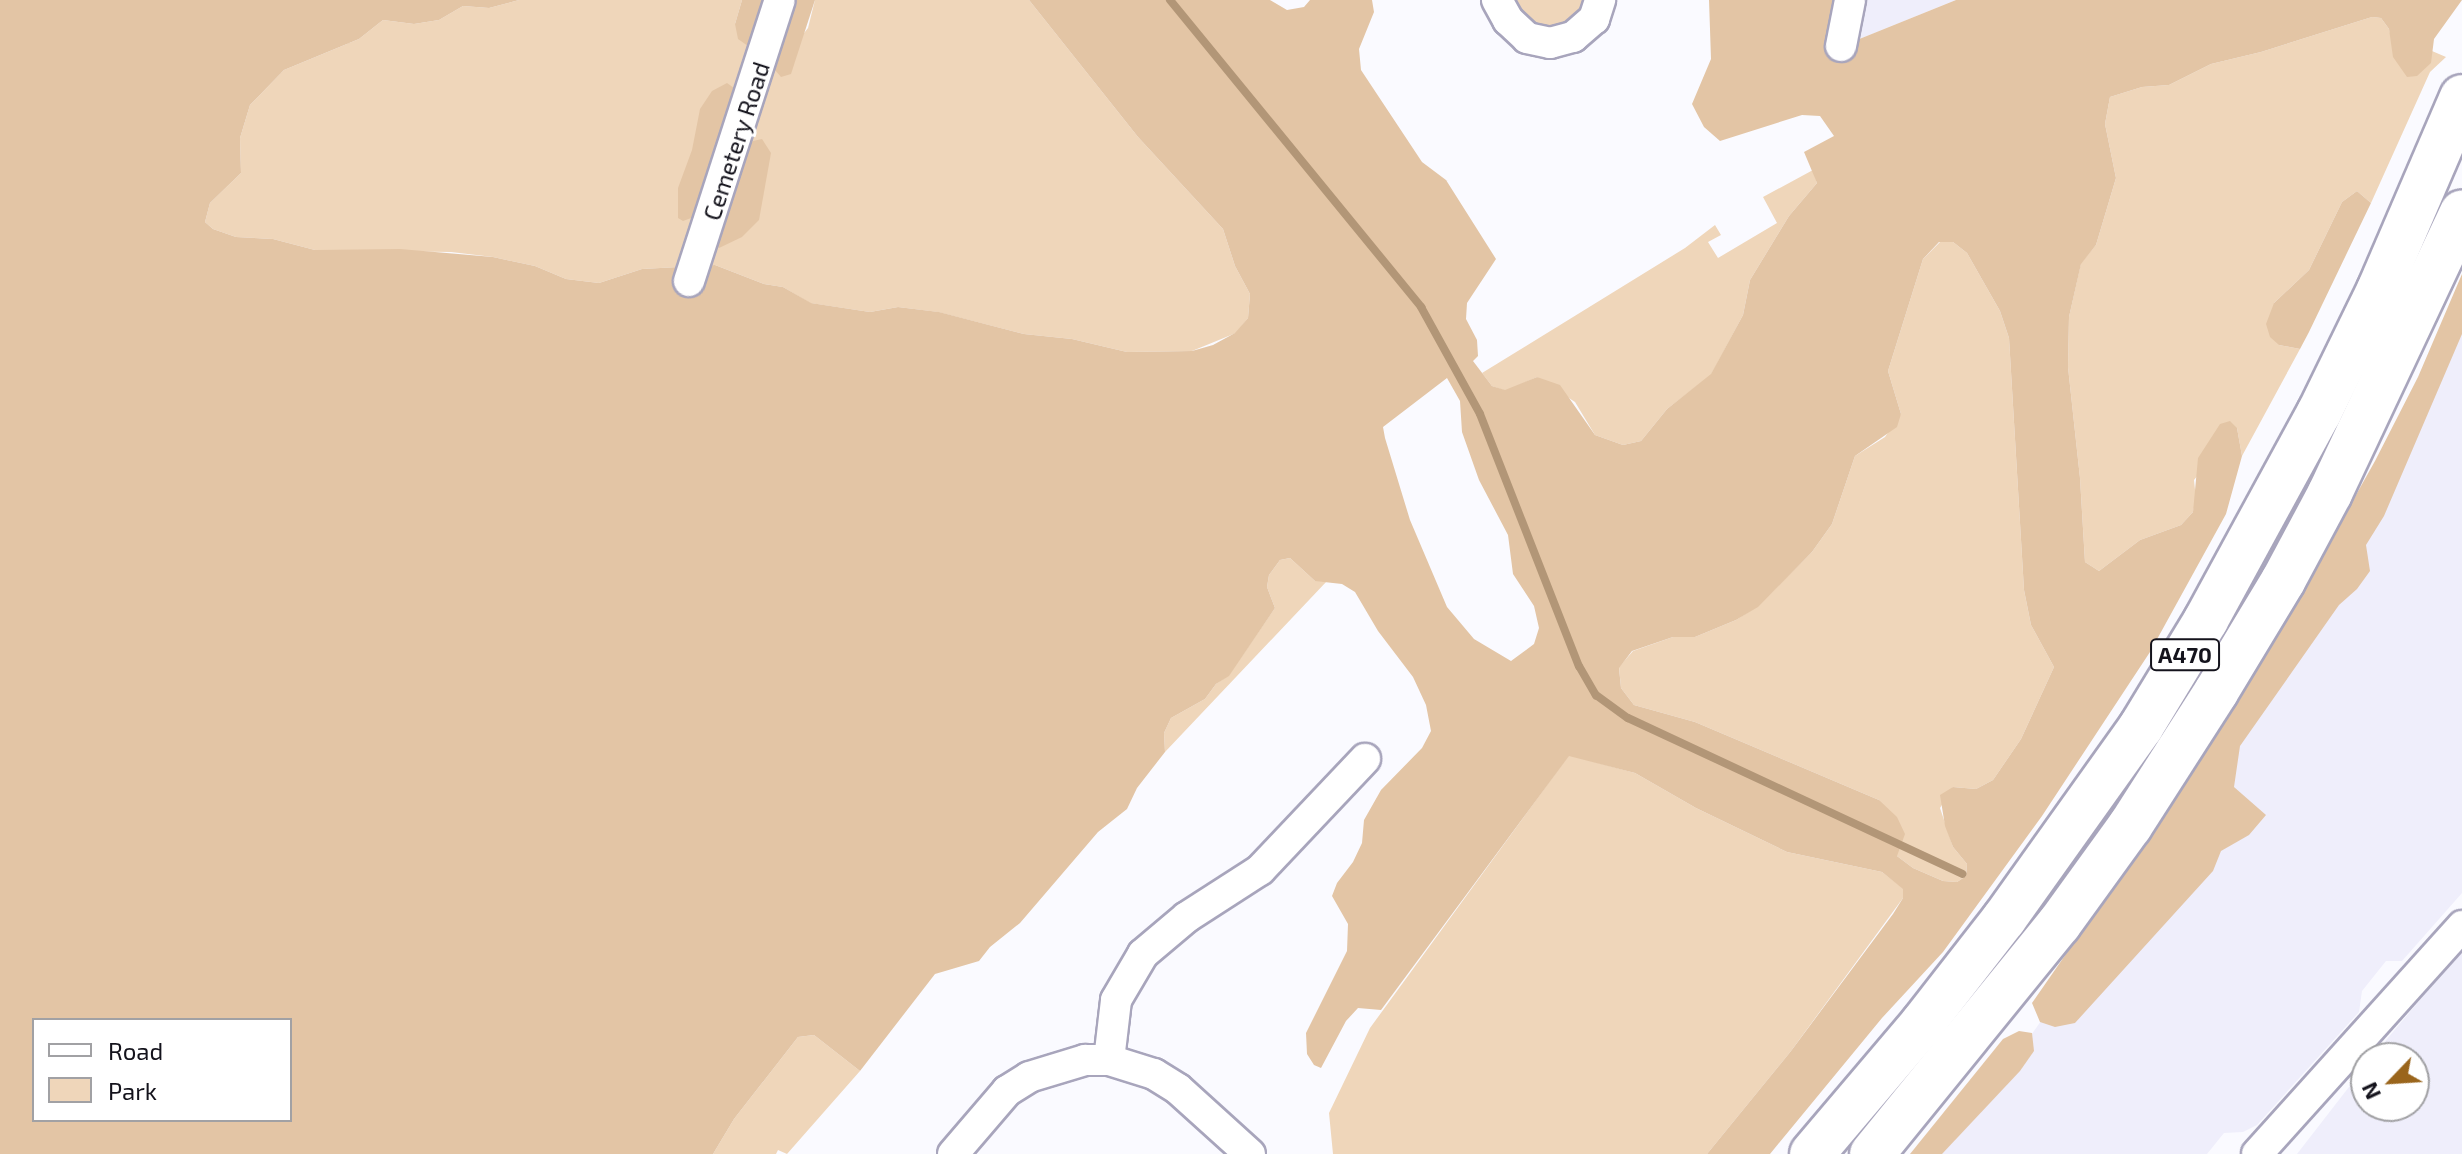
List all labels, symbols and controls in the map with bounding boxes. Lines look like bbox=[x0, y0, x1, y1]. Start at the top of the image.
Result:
street label: Cemetery Road bbox=[697, 58, 775, 224]
road number: A470 bbox=[2149, 637, 2221, 673]
legend bbox=[32, 1018, 292, 1122]
text: Road bbox=[108, 1036, 163, 1065]
north arrow bbox=[2350, 1042, 2430, 1122]
text: Park bbox=[108, 1076, 157, 1105]
text: N bbox=[2355, 1079, 2385, 1104]

